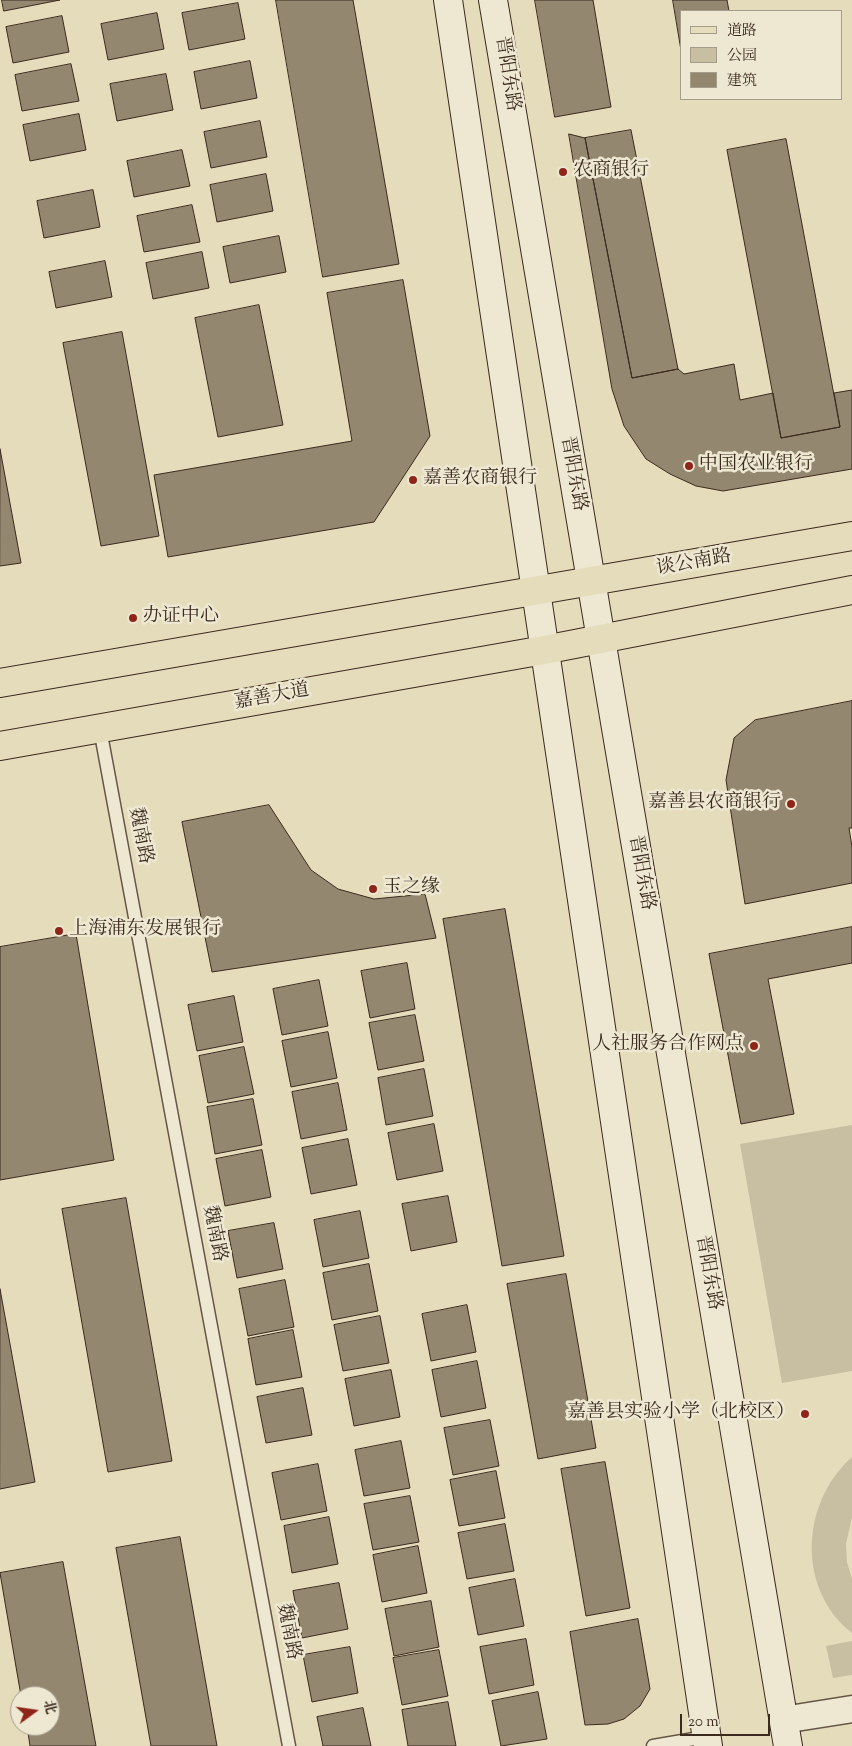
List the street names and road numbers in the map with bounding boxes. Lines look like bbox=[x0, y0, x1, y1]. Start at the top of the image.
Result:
street label: 晋阳东路 bbox=[489, 35, 523, 113]
street label: 晋阳东路 bbox=[554, 435, 590, 513]
street label: 谈公南路 bbox=[655, 546, 733, 582]
street label: 嘉善大道 bbox=[233, 680, 311, 716]
street label: 魏南路 bbox=[122, 806, 156, 866]
street label: 晋阳东路 bbox=[622, 834, 658, 912]
street label: 魏南路 bbox=[196, 1204, 230, 1264]
street label: 晋阳东路 bbox=[689, 1234, 725, 1312]
street label: 魏南路 bbox=[270, 1602, 304, 1662]

